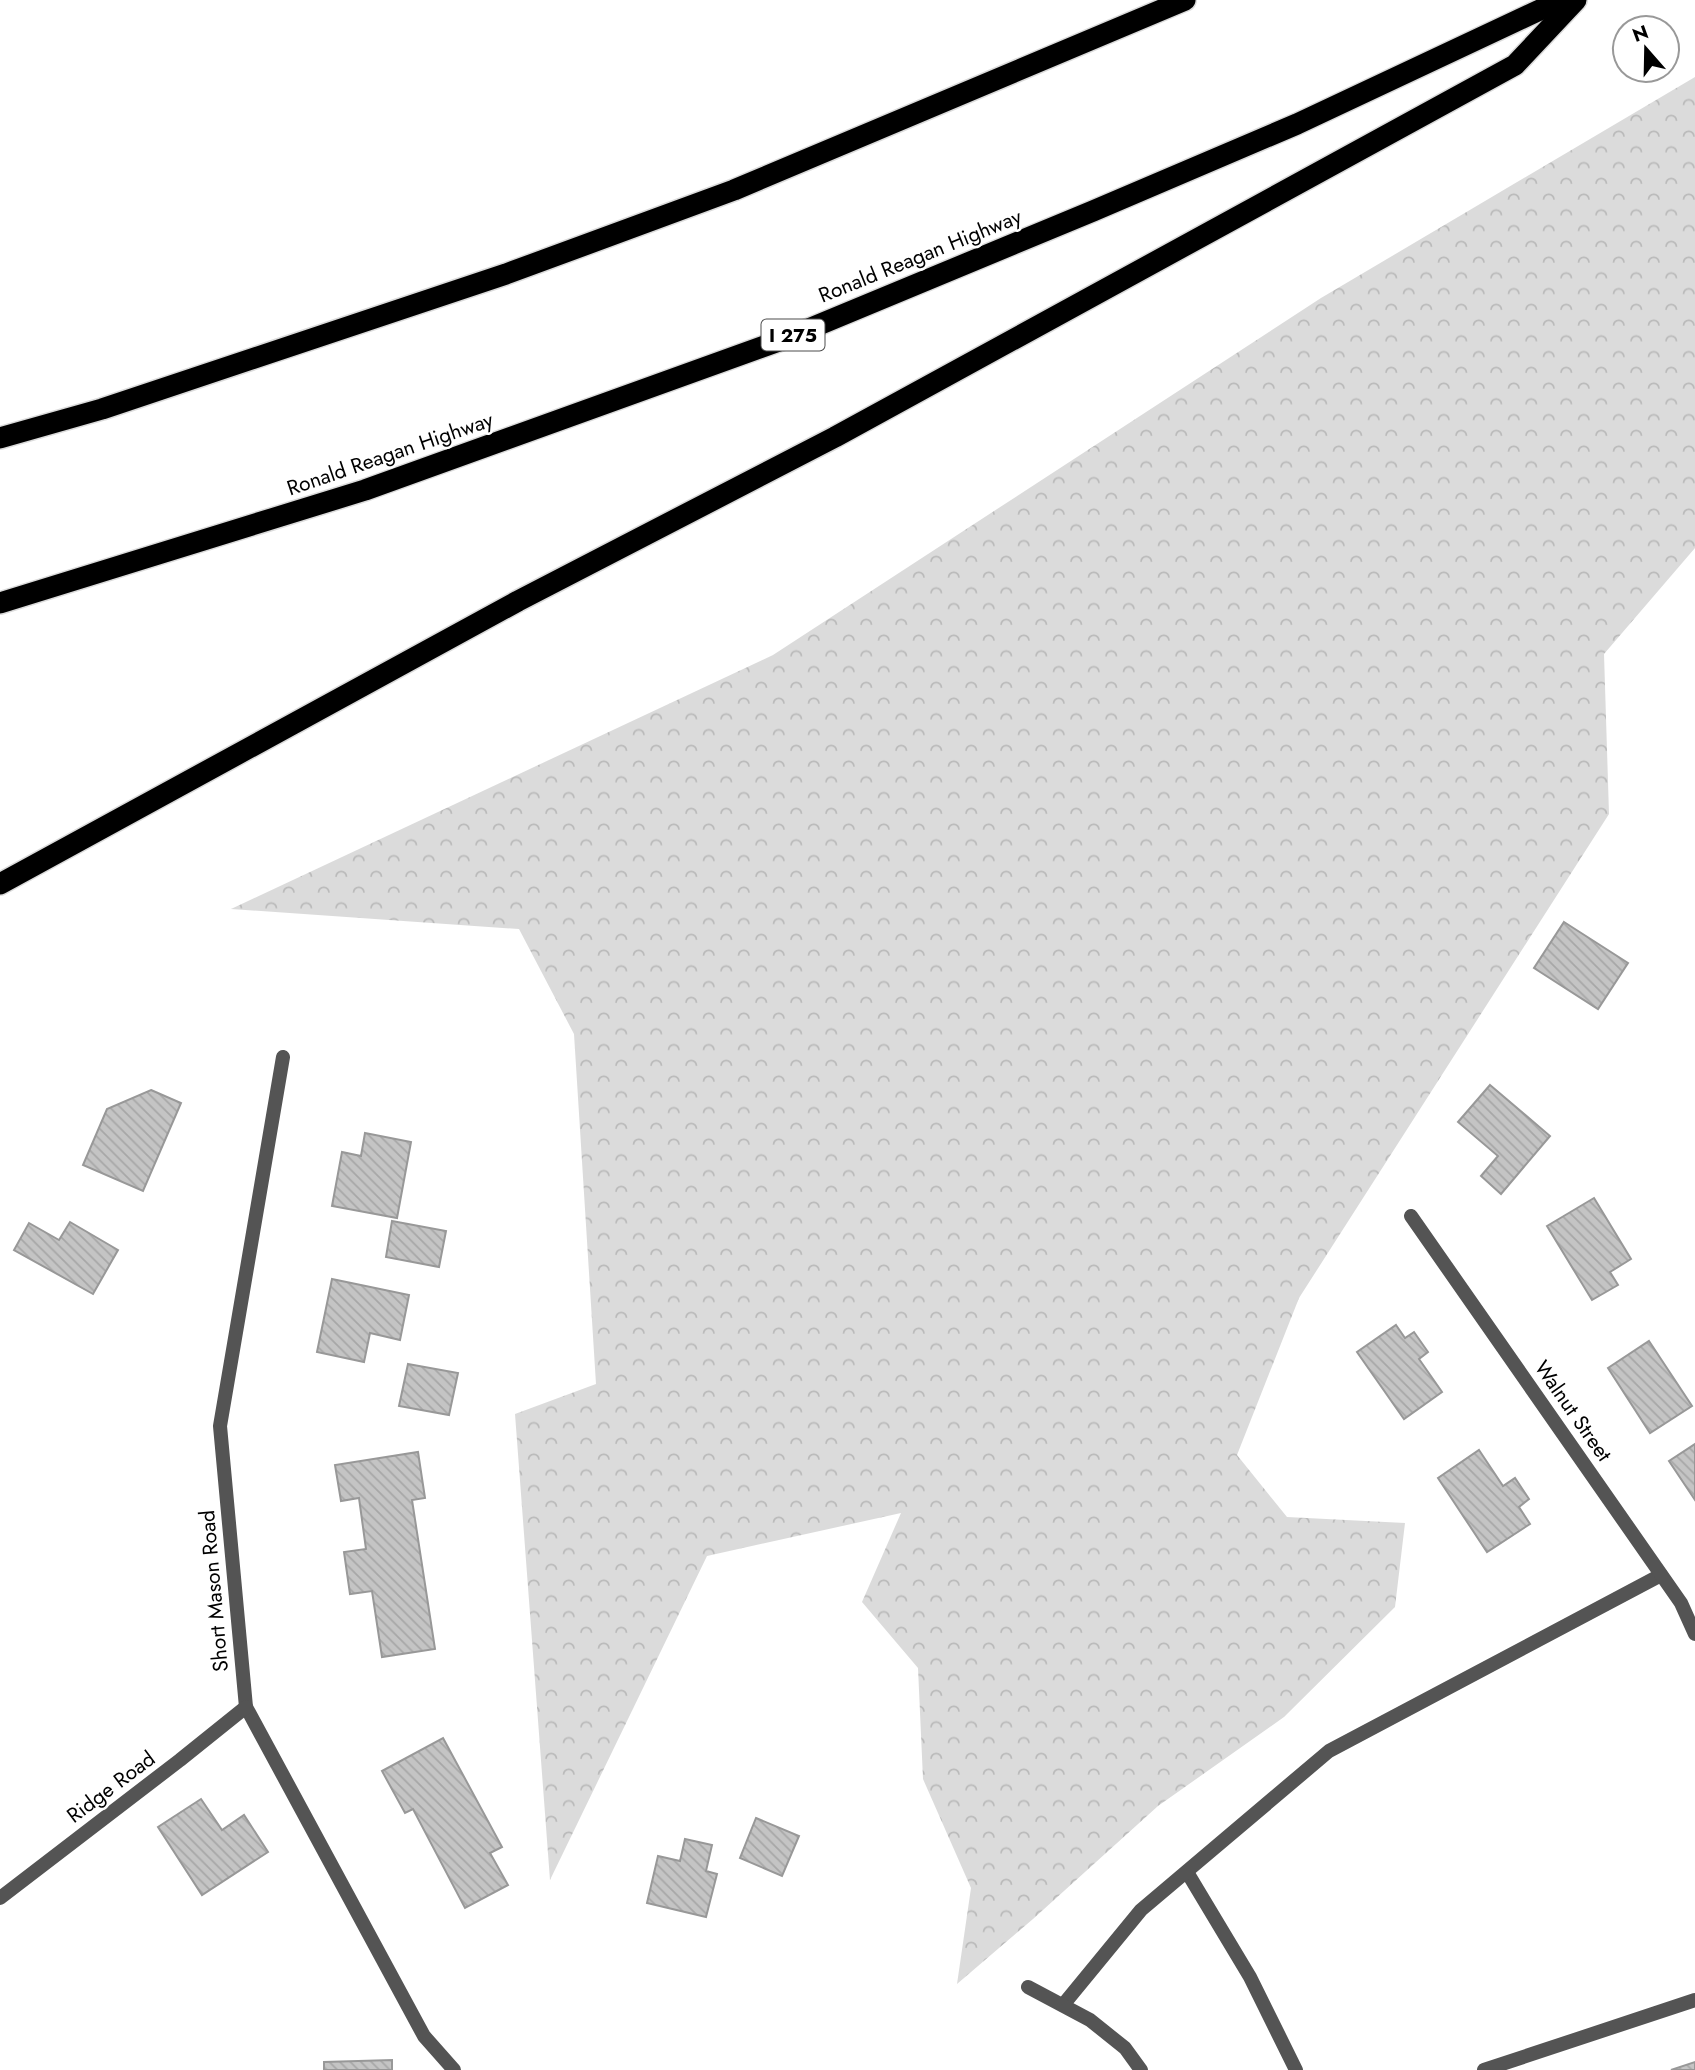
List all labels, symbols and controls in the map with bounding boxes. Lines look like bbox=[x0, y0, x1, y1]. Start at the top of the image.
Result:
north arrow bbox=[1611, 14, 1681, 84]
text: N bbox=[1629, 18, 1652, 49]
street label: Ronald Reagan Highway bbox=[814, 201, 1027, 310]
road number: I 275 bbox=[762, 320, 824, 350]
street label: Ronald Reagan Highway bbox=[283, 404, 498, 503]
street label: Walnut Street bbox=[1527, 1354, 1619, 1468]
street label: Short Mason Road bbox=[192, 1509, 236, 1673]
street label: Ridge Road bbox=[61, 1744, 161, 1830]

